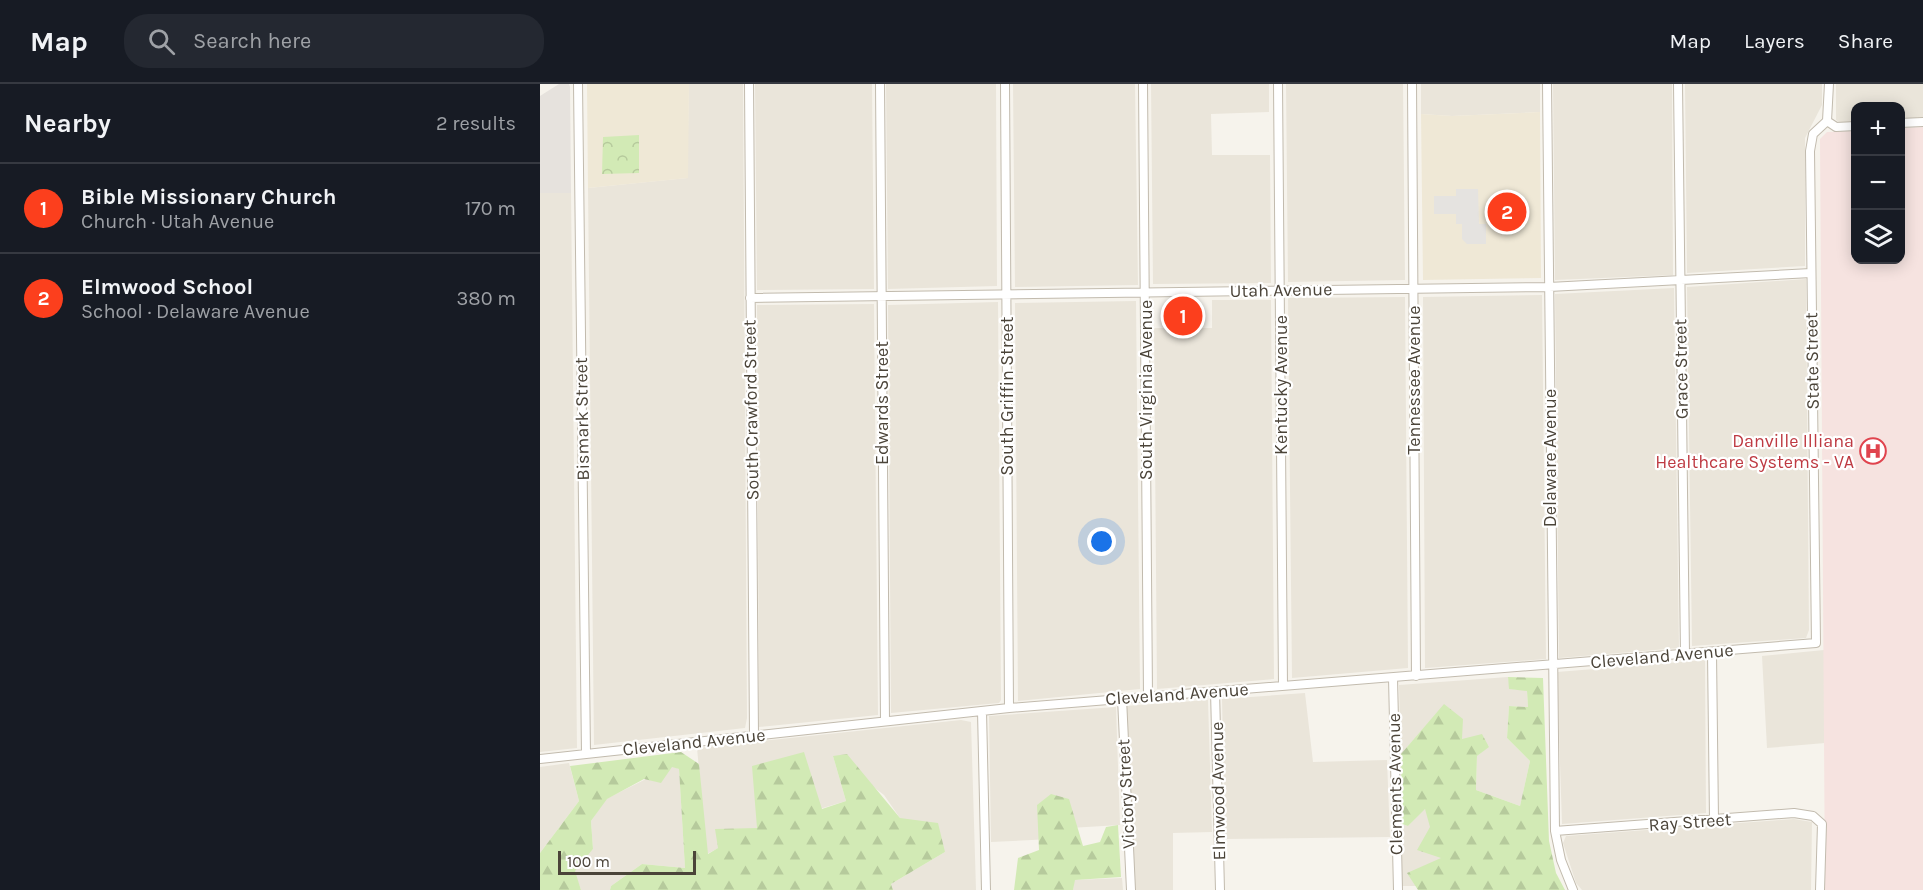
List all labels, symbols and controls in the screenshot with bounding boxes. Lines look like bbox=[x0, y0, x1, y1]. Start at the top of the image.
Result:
search box bbox=[124, 14, 544, 68]
text: Map bbox=[30, 25, 88, 58]
icon: search bbox=[145, 25, 178, 58]
text: Search here bbox=[193, 28, 311, 54]
text: Map bbox=[1669, 29, 1711, 53]
text: Layers bbox=[1744, 29, 1805, 53]
text: Share bbox=[1838, 29, 1893, 53]
map controls bbox=[1851, 102, 1905, 264]
button: + bbox=[1851, 102, 1905, 156]
text: Nearby bbox=[24, 108, 111, 139]
text: 2 results bbox=[436, 112, 516, 135]
button: − bbox=[1851, 156, 1905, 210]
text: Bible Missionary Church bbox=[81, 184, 337, 210]
pin: 2 bbox=[1488, 190, 1526, 234]
text: 1 bbox=[40, 197, 47, 220]
text: 170 m bbox=[465, 197, 516, 220]
text: Church · Utah Avenue bbox=[81, 210, 274, 233]
button: layers bbox=[1851, 210, 1905, 264]
text: Elmwood School bbox=[81, 274, 253, 300]
street label: Utah Avenue bbox=[1229, 278, 1333, 302]
text: 2 bbox=[37, 287, 50, 310]
text: 380 m bbox=[457, 287, 516, 310]
pin: 1 bbox=[1164, 294, 1202, 338]
text: School · Delaware Avenue bbox=[81, 300, 310, 323]
street label: South Virginia Avenue bbox=[1135, 300, 1157, 480]
street label: Tennessee Avenue bbox=[1403, 306, 1425, 454]
street label: State Street bbox=[1800, 312, 1824, 410]
street label: Kentucky Avenue bbox=[1270, 315, 1292, 455]
street label: South Griffin Street bbox=[996, 316, 1018, 476]
street label: Grace Street bbox=[1669, 318, 1693, 419]
street label: South Crawford Street bbox=[738, 319, 764, 501]
street label: Edwards Street bbox=[871, 341, 893, 465]
street label: Bismark Street bbox=[570, 357, 594, 481]
street label: Delaware Avenue bbox=[1539, 389, 1561, 527]
place label: Danville Illiana Healthcare Systems - VA bbox=[1655, 430, 1854, 473]
hospital icon: Danville Illiana Healthcare Systems - VA bbox=[1858, 436, 1888, 466]
your location bbox=[1087, 527, 1116, 556]
street label: Cleveland Avenue bbox=[1590, 639, 1734, 673]
street label: Cleveland Avenue bbox=[1105, 678, 1249, 710]
street label: Clements Avenue bbox=[1383, 713, 1407, 855]
street label: Elmwood Avenue bbox=[1206, 721, 1230, 861]
street label: Cleveland Avenue bbox=[621, 724, 767, 760]
street label: Victory Street bbox=[1112, 738, 1140, 849]
street label: Ray Street bbox=[1648, 808, 1732, 836]
scale bar bbox=[558, 848, 696, 876]
text: 100 m bbox=[567, 852, 610, 871]

